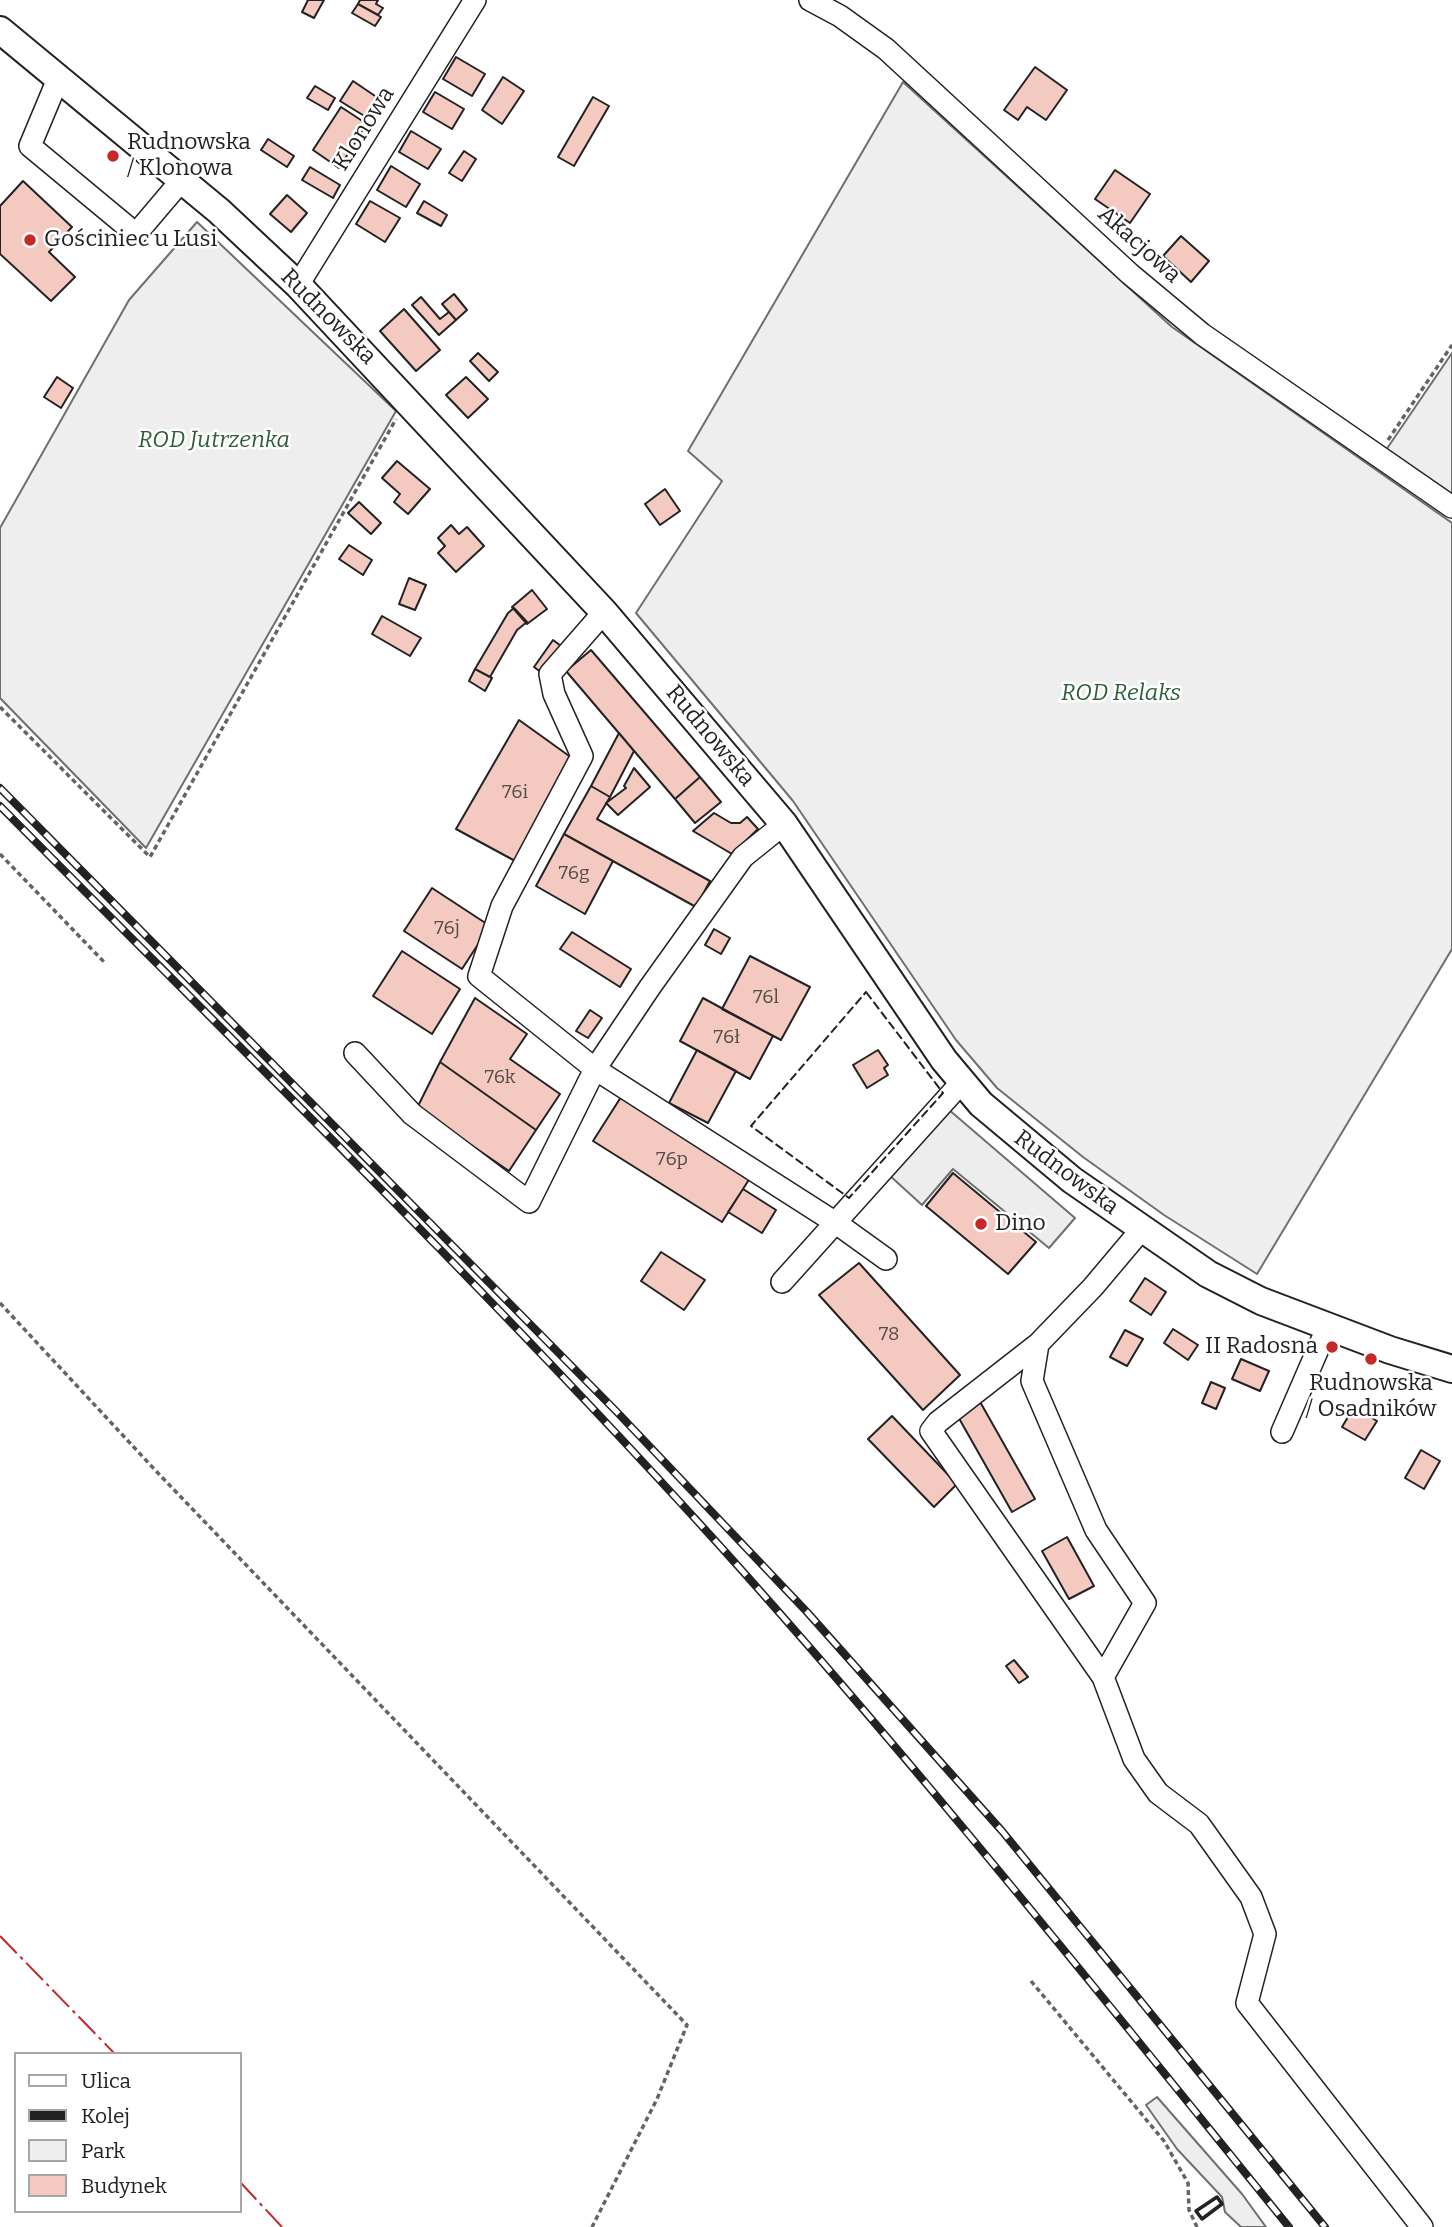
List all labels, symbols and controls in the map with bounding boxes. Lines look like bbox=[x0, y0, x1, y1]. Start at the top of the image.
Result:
street label: Klonowa bbox=[327, 82, 401, 176]
place label: Rudnowska / Klonowa bbox=[127, 129, 251, 183]
marker: Rudnowska / Klonowa bbox=[105, 148, 121, 164]
street label: Akacjowa bbox=[1092, 201, 1186, 289]
place label: Gościniec u Lusi bbox=[44, 226, 217, 254]
marker: Gościniec u Lusi bbox=[22, 232, 38, 248]
street label: Rudnowska bbox=[274, 263, 382, 371]
park label: ROD Jutrzenka bbox=[138, 427, 290, 455]
street label: Rudnowska bbox=[660, 680, 760, 792]
park label: ROD Relaks bbox=[1061, 680, 1181, 708]
house number: 76i bbox=[502, 782, 528, 804]
house number: 76g bbox=[558, 863, 590, 885]
house number: 76j bbox=[434, 918, 460, 940]
house number: 76l bbox=[753, 987, 779, 1009]
house number: 76ł bbox=[714, 1027, 740, 1049]
house number: 76k bbox=[484, 1067, 516, 1089]
street label: Rudnowska bbox=[1008, 1125, 1124, 1221]
house number: 76p bbox=[656, 1149, 688, 1171]
place label: Dino bbox=[995, 1210, 1046, 1238]
marker: Dino bbox=[973, 1216, 989, 1232]
house number: 78 bbox=[879, 1324, 899, 1346]
place label: II Radosna bbox=[1205, 1333, 1318, 1361]
marker: II Radosna bbox=[1324, 1339, 1340, 1355]
marker: Rudnowska / Osadników bbox=[1363, 1351, 1379, 1367]
place label: Rudnowska / Osadników bbox=[1306, 1370, 1436, 1424]
legend bbox=[14, 2052, 242, 2213]
text: Ulica bbox=[81, 2068, 131, 2094]
text: Kolej bbox=[81, 2103, 130, 2129]
text: Park bbox=[81, 2138, 125, 2164]
text: Budynek bbox=[81, 2173, 167, 2199]

